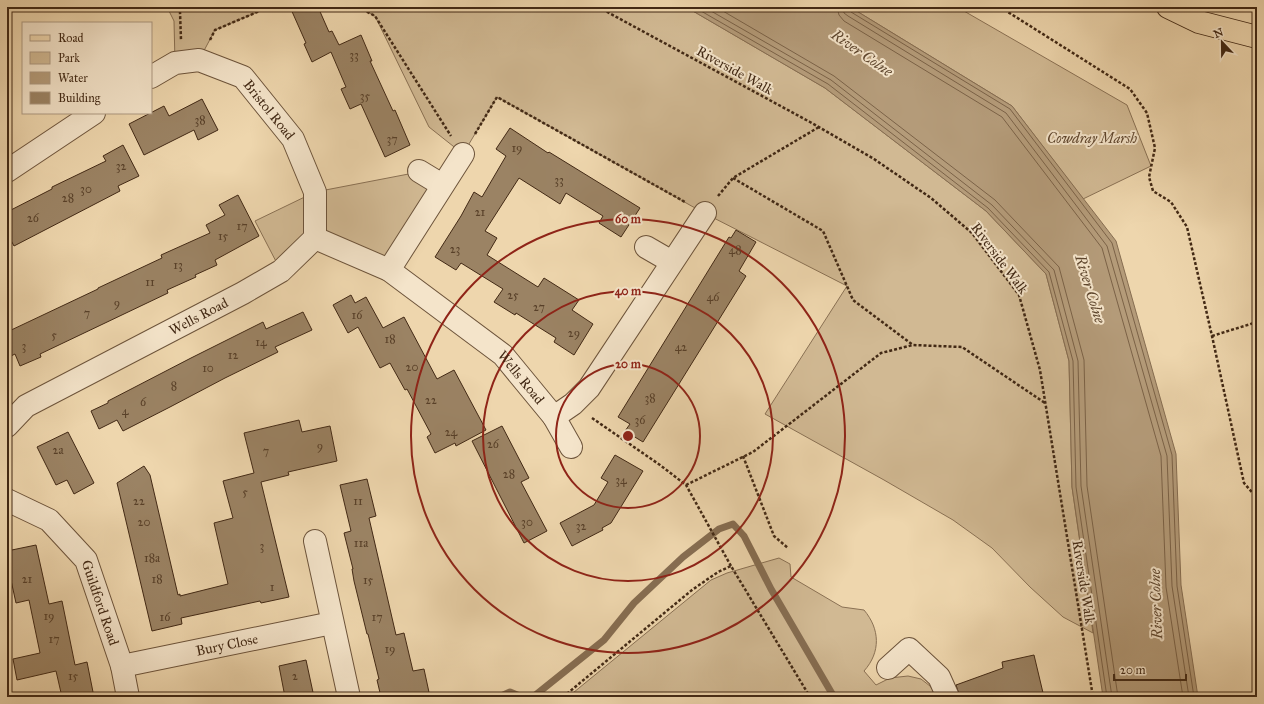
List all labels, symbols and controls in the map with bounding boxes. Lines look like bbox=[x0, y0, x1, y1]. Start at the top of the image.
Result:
legend bbox=[22, 22, 152, 114]
north arrow bbox=[1202, 22, 1242, 62]
water label: River Colne bbox=[827, 25, 896, 81]
text: N bbox=[1212, 25, 1226, 41]
text: Road bbox=[58, 31, 84, 45]
street label: Riverside Walk bbox=[694, 42, 776, 99]
house number: 33 bbox=[349, 48, 359, 62]
text: Park bbox=[58, 51, 80, 65]
text: Water bbox=[58, 71, 88, 85]
street label: Bristol Road bbox=[240, 76, 298, 143]
house number: 35 bbox=[360, 89, 371, 103]
text: Building bbox=[58, 91, 101, 106]
house number: 38 bbox=[194, 113, 206, 127]
park label: Cowdray Marsh bbox=[1047, 130, 1137, 147]
house number: 37 bbox=[386, 132, 398, 146]
house number: 19 bbox=[511, 141, 523, 155]
house number: 32 bbox=[116, 159, 126, 173]
house number: 33 bbox=[554, 173, 564, 187]
house number: 30 bbox=[80, 182, 92, 196]
house number: 28 bbox=[62, 191, 74, 205]
house number: 21 bbox=[475, 205, 486, 219]
house number: 26 bbox=[27, 211, 40, 225]
text: 60 m bbox=[615, 212, 642, 226]
house number: 17 bbox=[236, 219, 248, 233]
street label: Riverside Walk bbox=[967, 219, 1032, 298]
house number: 15 bbox=[218, 229, 229, 243]
house number: 23 bbox=[450, 242, 461, 256]
house number: 48 bbox=[728, 243, 742, 257]
water label: River Colne bbox=[1071, 252, 1109, 326]
house number: 13 bbox=[173, 258, 183, 272]
house number: 11 bbox=[145, 275, 155, 289]
text: 40 m bbox=[615, 284, 642, 299]
house number: 25 bbox=[507, 288, 519, 302]
house number: 46 bbox=[707, 290, 720, 304]
street label: Wells Road bbox=[166, 294, 231, 339]
house number: 9 bbox=[114, 296, 120, 310]
house number: 27 bbox=[533, 300, 545, 314]
house number: 7 bbox=[84, 306, 90, 320]
house number: 16 bbox=[352, 308, 363, 322]
house number: 29 bbox=[568, 326, 580, 340]
house number: 5 bbox=[51, 328, 57, 342]
house number: 18 bbox=[384, 332, 396, 346]
house number: 14 bbox=[255, 335, 267, 349]
house number: 3 bbox=[22, 339, 27, 353]
house number: 42 bbox=[675, 340, 687, 354]
street label: Wells Road bbox=[494, 347, 548, 408]
house number: 12 bbox=[228, 348, 238, 362]
text: 20 m bbox=[615, 357, 642, 371]
house number: 20 bbox=[406, 360, 418, 374]
house number: 10 bbox=[202, 361, 214, 375]
house number: 8 bbox=[171, 379, 177, 393]
house number: 38 bbox=[644, 391, 656, 405]
house number: 22 bbox=[425, 393, 437, 407]
house number: 6 bbox=[140, 395, 147, 409]
house number: 4 bbox=[122, 404, 129, 418]
house number: 36 bbox=[635, 413, 646, 427]
house number: 24 bbox=[445, 425, 458, 439]
centre of rings bbox=[621, 429, 635, 443]
house number: 26 bbox=[487, 437, 500, 451]
house number: 9 bbox=[317, 439, 323, 453]
house number: 2a bbox=[53, 443, 64, 457]
house number: 7 bbox=[263, 444, 269, 458]
house number: 28 bbox=[503, 467, 515, 481]
house number: 34 bbox=[615, 473, 627, 487]
house number: 5 bbox=[242, 485, 248, 499]
house number: 22 bbox=[133, 494, 145, 508]
house number: 11 bbox=[353, 494, 363, 508]
house number: 20 bbox=[138, 515, 150, 529]
house number: 30 bbox=[521, 515, 533, 529]
house number: 32 bbox=[576, 519, 586, 533]
house number: 11a bbox=[354, 536, 369, 550]
house number: 3 bbox=[260, 539, 265, 553]
street label: Riverside Walk bbox=[1068, 539, 1099, 626]
house number: 18a bbox=[144, 551, 161, 565]
street label: Guildford Road bbox=[78, 558, 122, 648]
water label: River Colne bbox=[1146, 568, 1166, 641]
house number: 21 bbox=[22, 572, 33, 586]
house number: 18 bbox=[151, 572, 163, 586]
house number: 15 bbox=[363, 573, 374, 587]
house number: 1 bbox=[270, 580, 275, 594]
house number: 19 bbox=[43, 609, 55, 623]
house number: 16 bbox=[160, 610, 171, 624]
house number: 17 bbox=[371, 610, 383, 624]
street label: Bury Close bbox=[194, 630, 260, 660]
house number: 17 bbox=[48, 632, 60, 646]
house number: 19 bbox=[384, 642, 396, 656]
scale bar bbox=[1114, 656, 1186, 682]
text: 20 m bbox=[1120, 663, 1146, 677]
house number: 15 bbox=[68, 669, 79, 683]
house number: 2 bbox=[292, 669, 298, 683]

